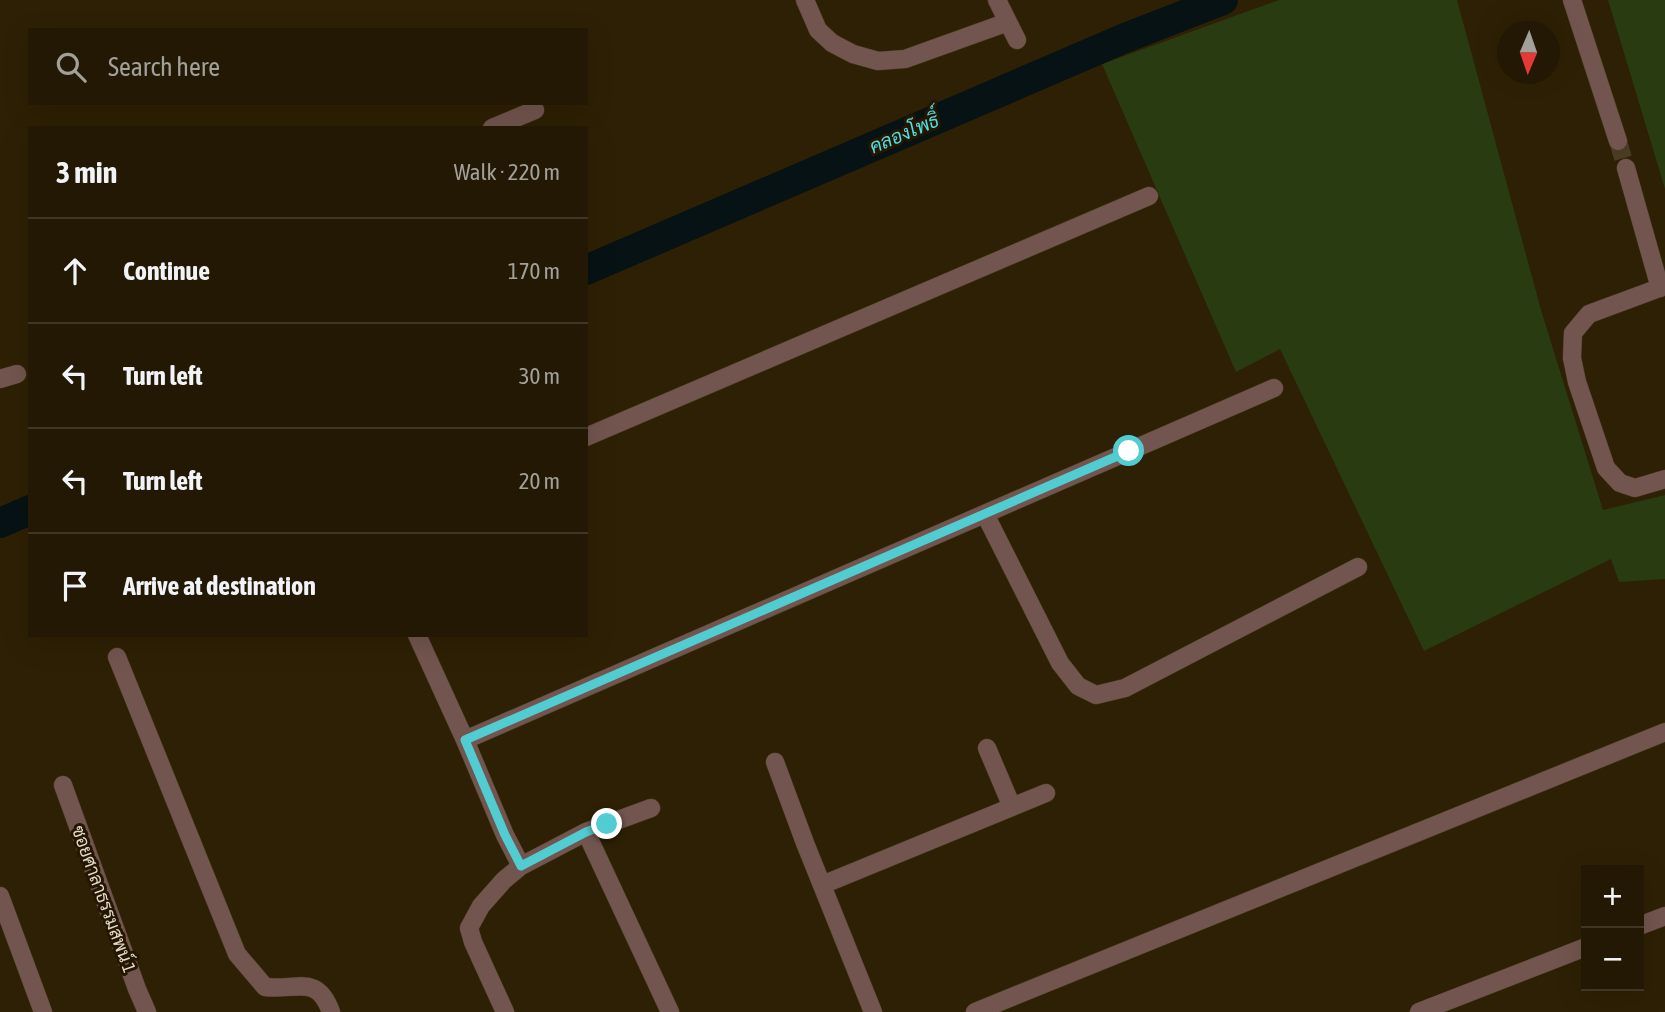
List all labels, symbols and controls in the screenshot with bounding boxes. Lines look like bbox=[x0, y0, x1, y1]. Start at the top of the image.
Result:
north arrow bbox=[1497, 21, 1560, 84]
search box bbox=[28, 28, 588, 105]
icon: search bbox=[52, 48, 90, 86]
text: Search here bbox=[108, 52, 220, 82]
water label: คลองโพธิ์ bbox=[863, 100, 946, 157]
text: 3 min bbox=[56, 155, 117, 189]
text: Walk · 220 m bbox=[454, 159, 560, 185]
icon: ahead bbox=[56, 252, 94, 290]
text: Continue bbox=[123, 256, 210, 286]
text: 170 m bbox=[508, 258, 560, 284]
icon: left bbox=[56, 357, 94, 395]
text: Turn left bbox=[123, 361, 203, 391]
text: 30 m bbox=[519, 363, 560, 389]
route start bbox=[1113, 435, 1144, 466]
icon: left bbox=[56, 462, 94, 500]
text: Turn left bbox=[123, 466, 203, 496]
text: 20 m bbox=[519, 468, 560, 494]
icon: arrive bbox=[56, 567, 94, 605]
text: Arrive at destination bbox=[123, 571, 316, 601]
route end bbox=[591, 808, 622, 839]
street label: ซอยศาลาธรรมสพน์ 1 bbox=[68, 822, 142, 975]
map controls bbox=[1581, 865, 1644, 991]
button: + bbox=[1581, 865, 1644, 928]
button: − bbox=[1581, 928, 1644, 991]

